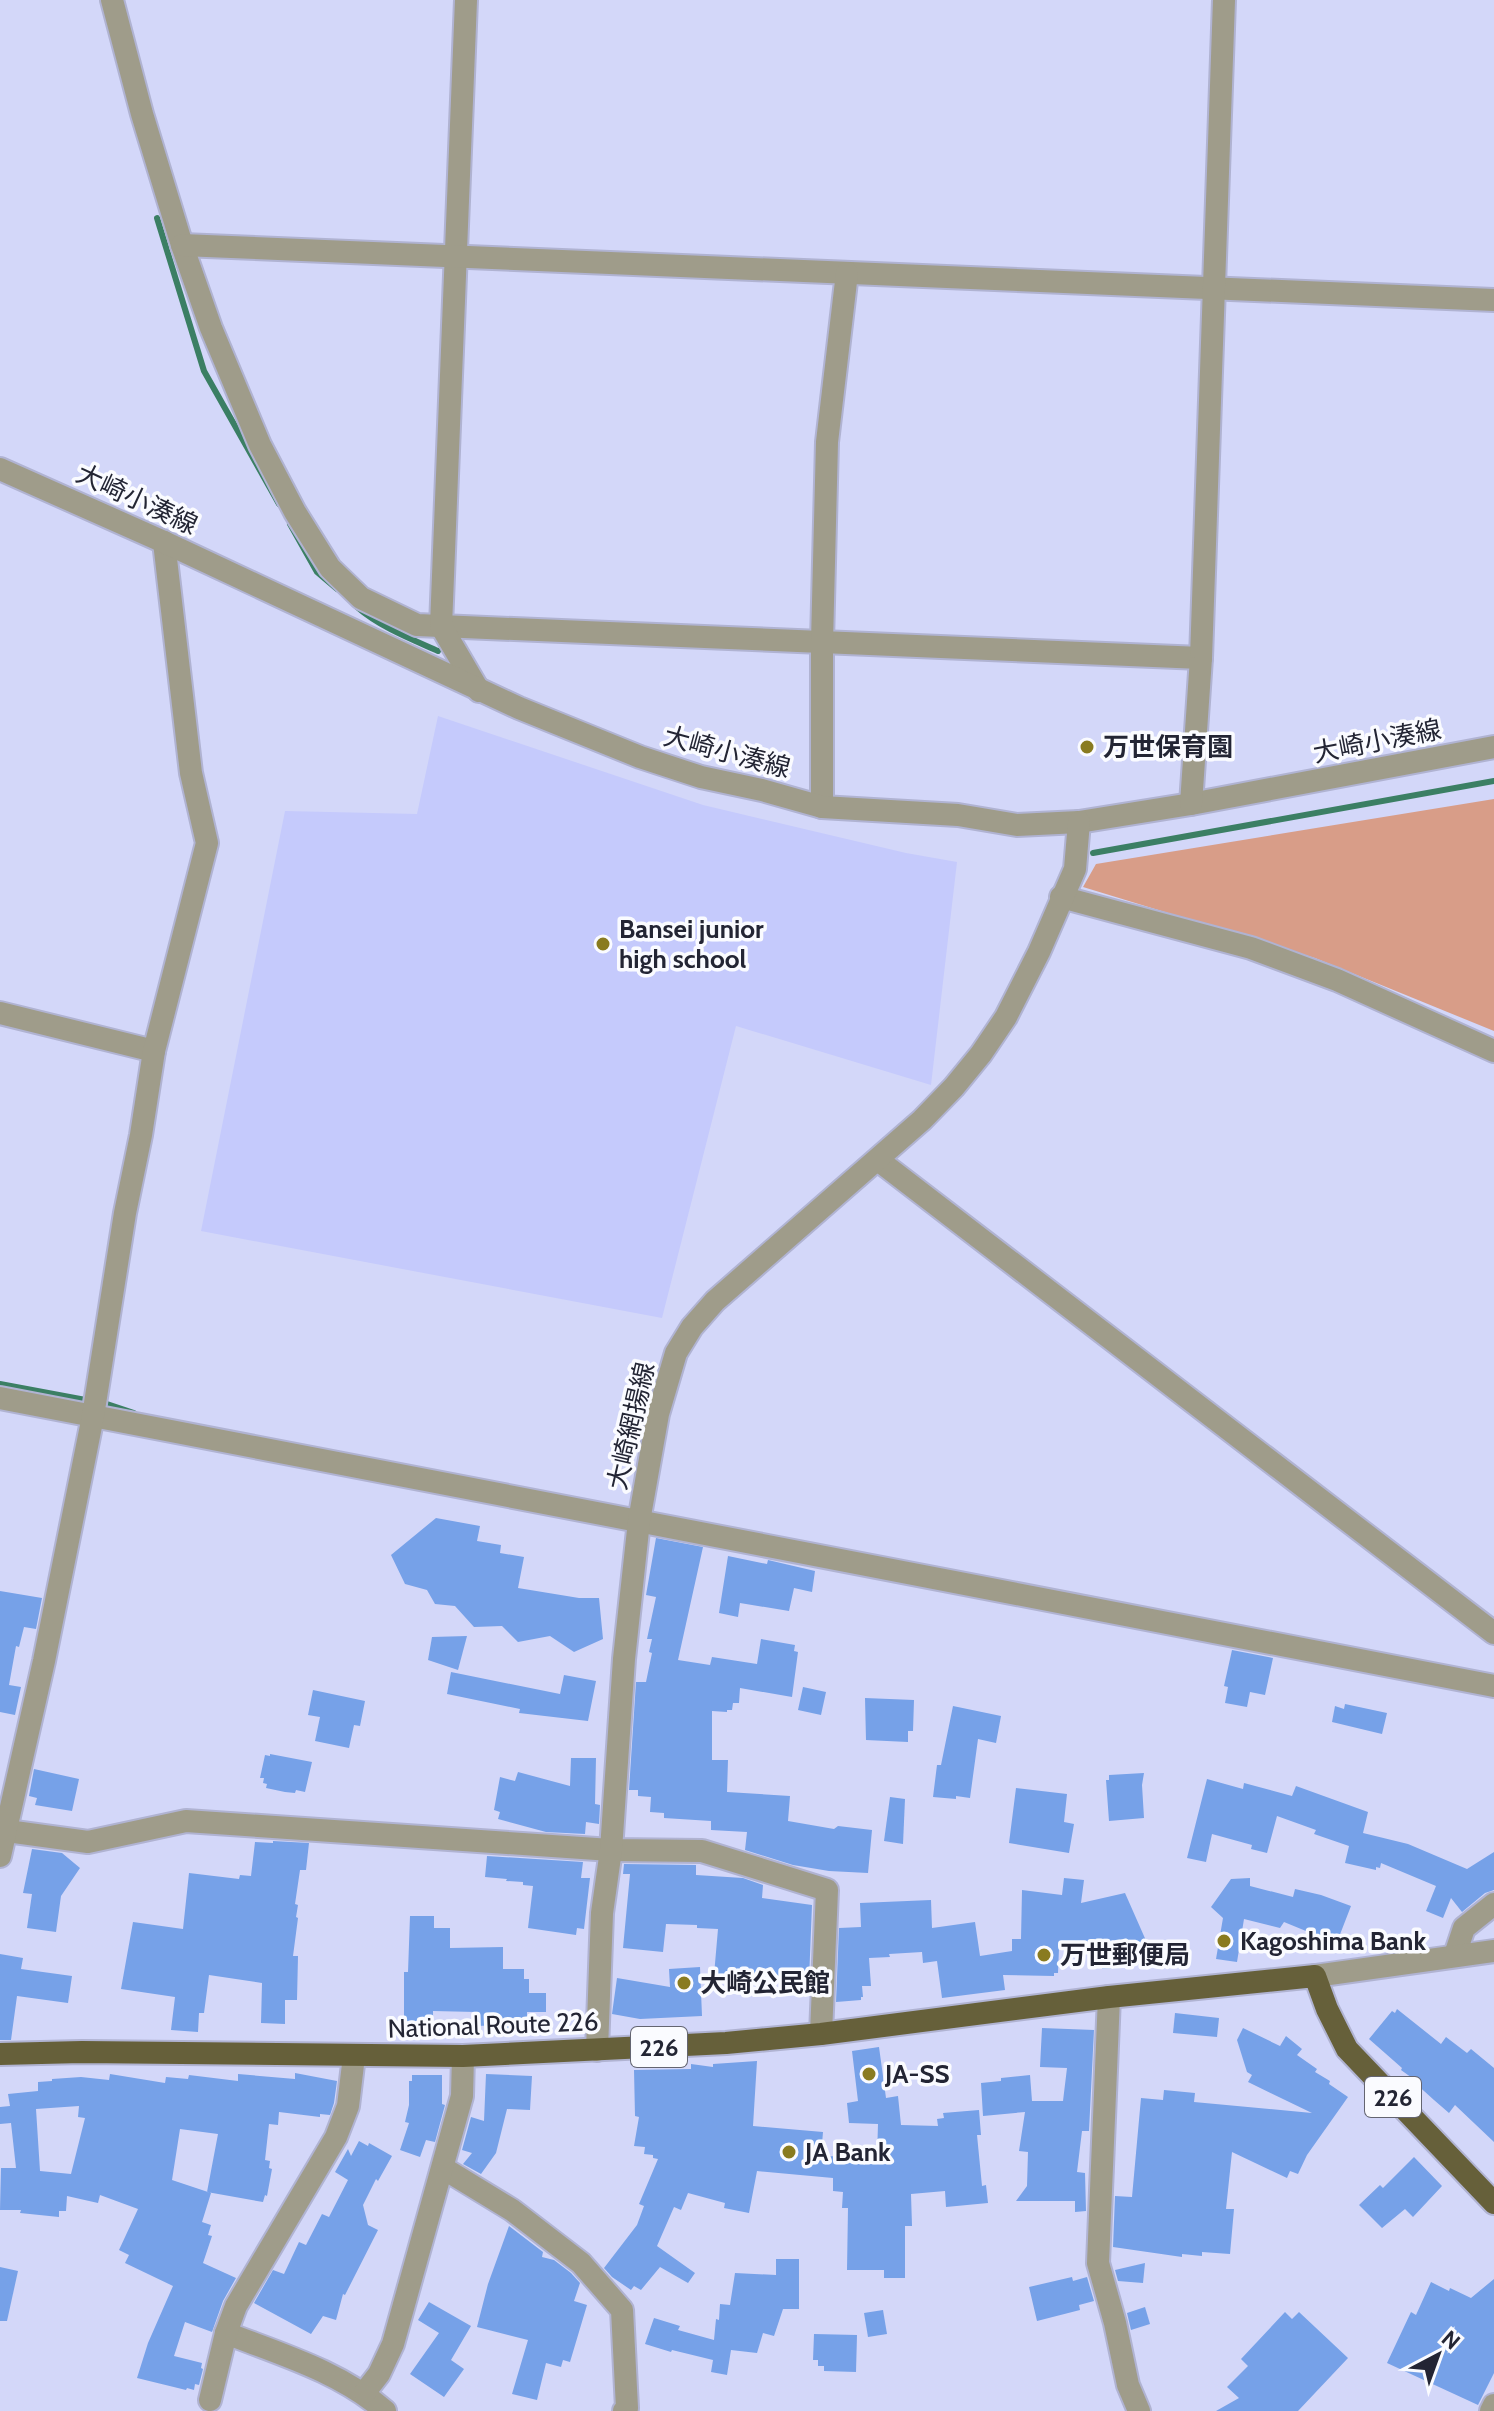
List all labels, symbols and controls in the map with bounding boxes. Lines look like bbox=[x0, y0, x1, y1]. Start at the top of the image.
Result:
street label: 大崎小湊線 bbox=[71, 457, 203, 541]
street label: 大崎小湊線 bbox=[1310, 713, 1444, 769]
street label: 大崎小湊線 bbox=[660, 720, 794, 784]
place label: 万世保育園 bbox=[1103, 731, 1233, 763]
marker: 万世保育園 bbox=[1078, 738, 1096, 756]
place label: Bansei junior high school bbox=[619, 913, 764, 975]
marker: Bansei junior high school bbox=[594, 935, 612, 953]
street label: 大崎網揚線 bbox=[601, 1359, 661, 1493]
place label: Kagoshima Bank bbox=[1240, 1925, 1426, 1957]
marker: Kagoshima Bank bbox=[1215, 1932, 1233, 1950]
place label: 万世郵便局 bbox=[1060, 1939, 1190, 1971]
marker: 万世郵便局 bbox=[1035, 1946, 1053, 1964]
place label: 大崎公民館 bbox=[700, 1967, 830, 1999]
marker: 大崎公民館 bbox=[675, 1974, 693, 1992]
street label: National Route 226 bbox=[387, 2005, 599, 2045]
road number: 226 bbox=[631, 2027, 687, 2067]
place label: JA-SS bbox=[884, 2058, 950, 2090]
marker: JA-SS bbox=[860, 2065, 878, 2083]
road number: 226 bbox=[1365, 2077, 1421, 2117]
place label: JA Bank bbox=[804, 2136, 891, 2168]
marker: JA Bank bbox=[780, 2143, 798, 2161]
north arrow bbox=[1398, 2315, 1478, 2395]
text: N bbox=[1436, 2325, 1466, 2356]

